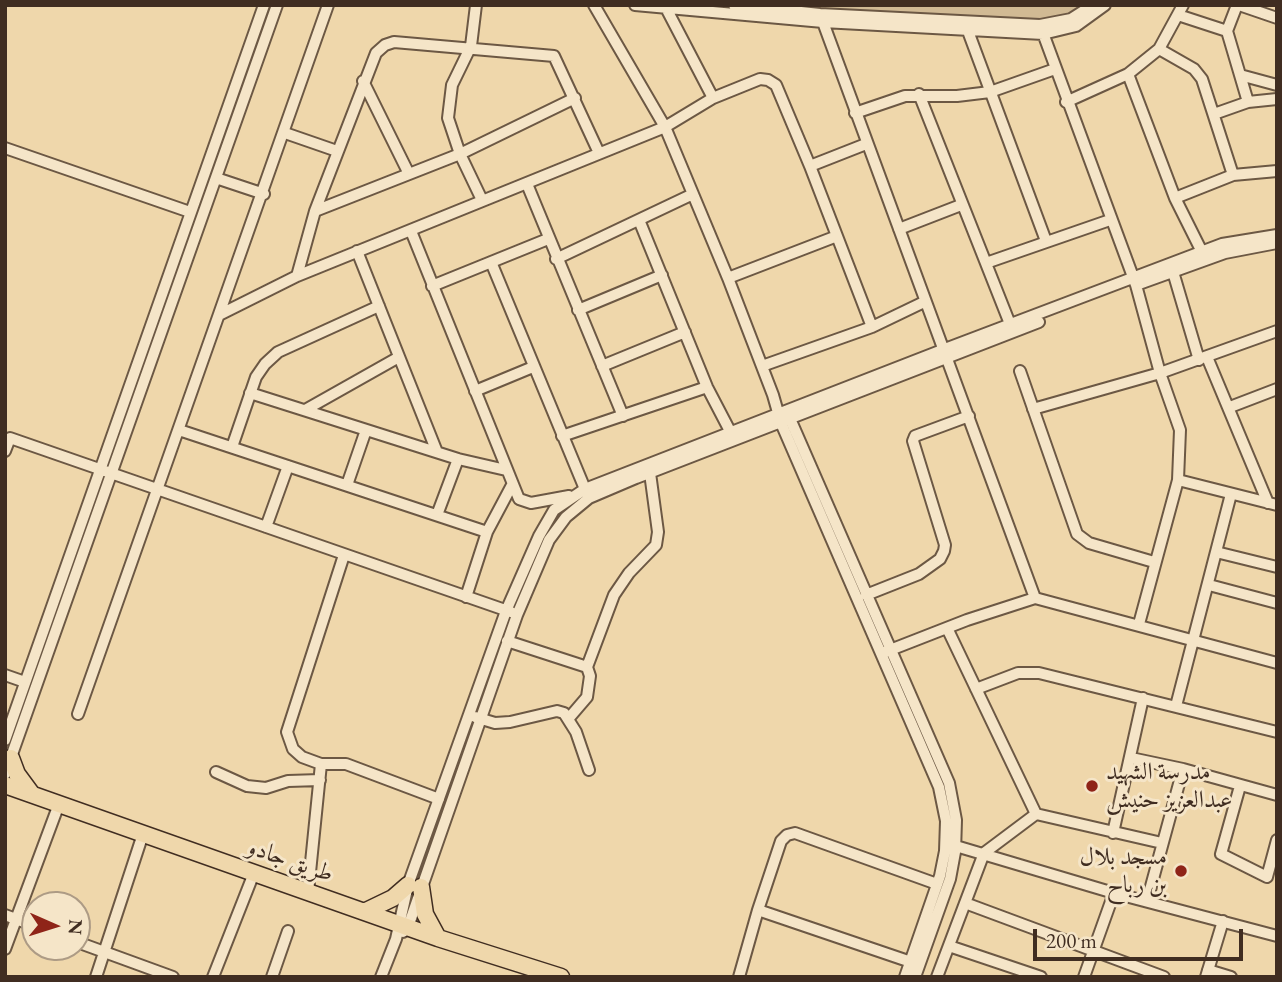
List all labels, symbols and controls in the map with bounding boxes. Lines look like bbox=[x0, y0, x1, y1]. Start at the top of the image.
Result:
place label: مدرسة الشهيد عبدالعزيز حنيش bbox=[1106, 758, 1233, 814]
marker: مدرسة الشهيد عبدالعزيز حنيش bbox=[1084, 778, 1100, 794]
street label: طريق جادو bbox=[243, 833, 337, 889]
place label: مسجد بلال بن رباح bbox=[1079, 843, 1167, 899]
marker: مسجد بلال بن رباح bbox=[1173, 863, 1189, 879]
north arrow bbox=[21, 891, 91, 961]
scale bar bbox=[1037, 916, 1247, 960]
text: N bbox=[63, 919, 88, 935]
text: 200 m bbox=[1046, 927, 1097, 954]

